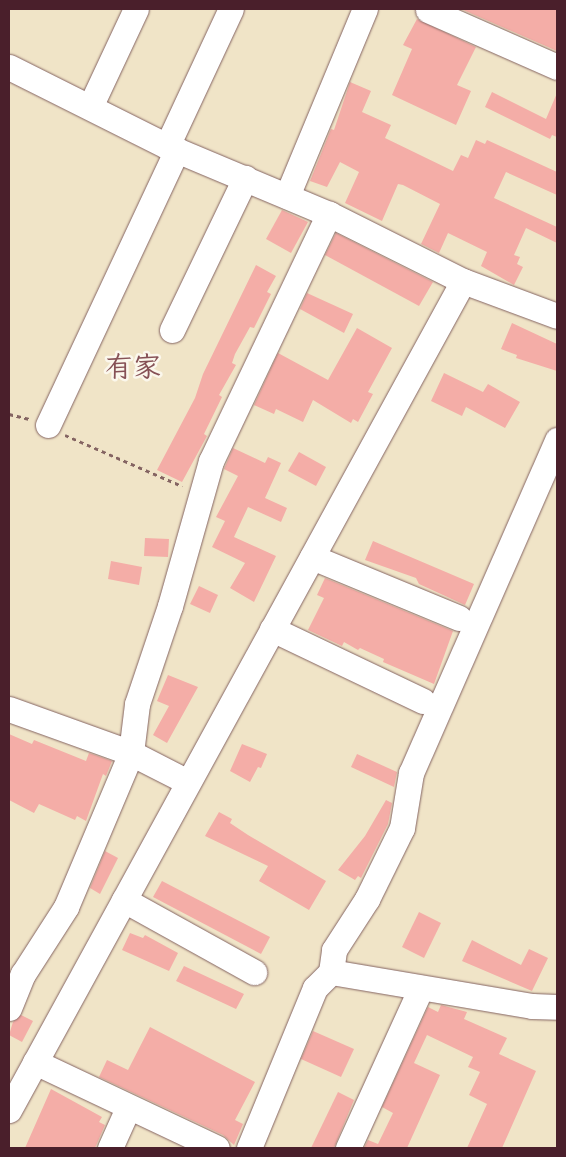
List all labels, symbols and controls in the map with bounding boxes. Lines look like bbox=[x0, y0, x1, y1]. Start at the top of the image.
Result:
district label: 有家 bbox=[105, 350, 161, 384]

